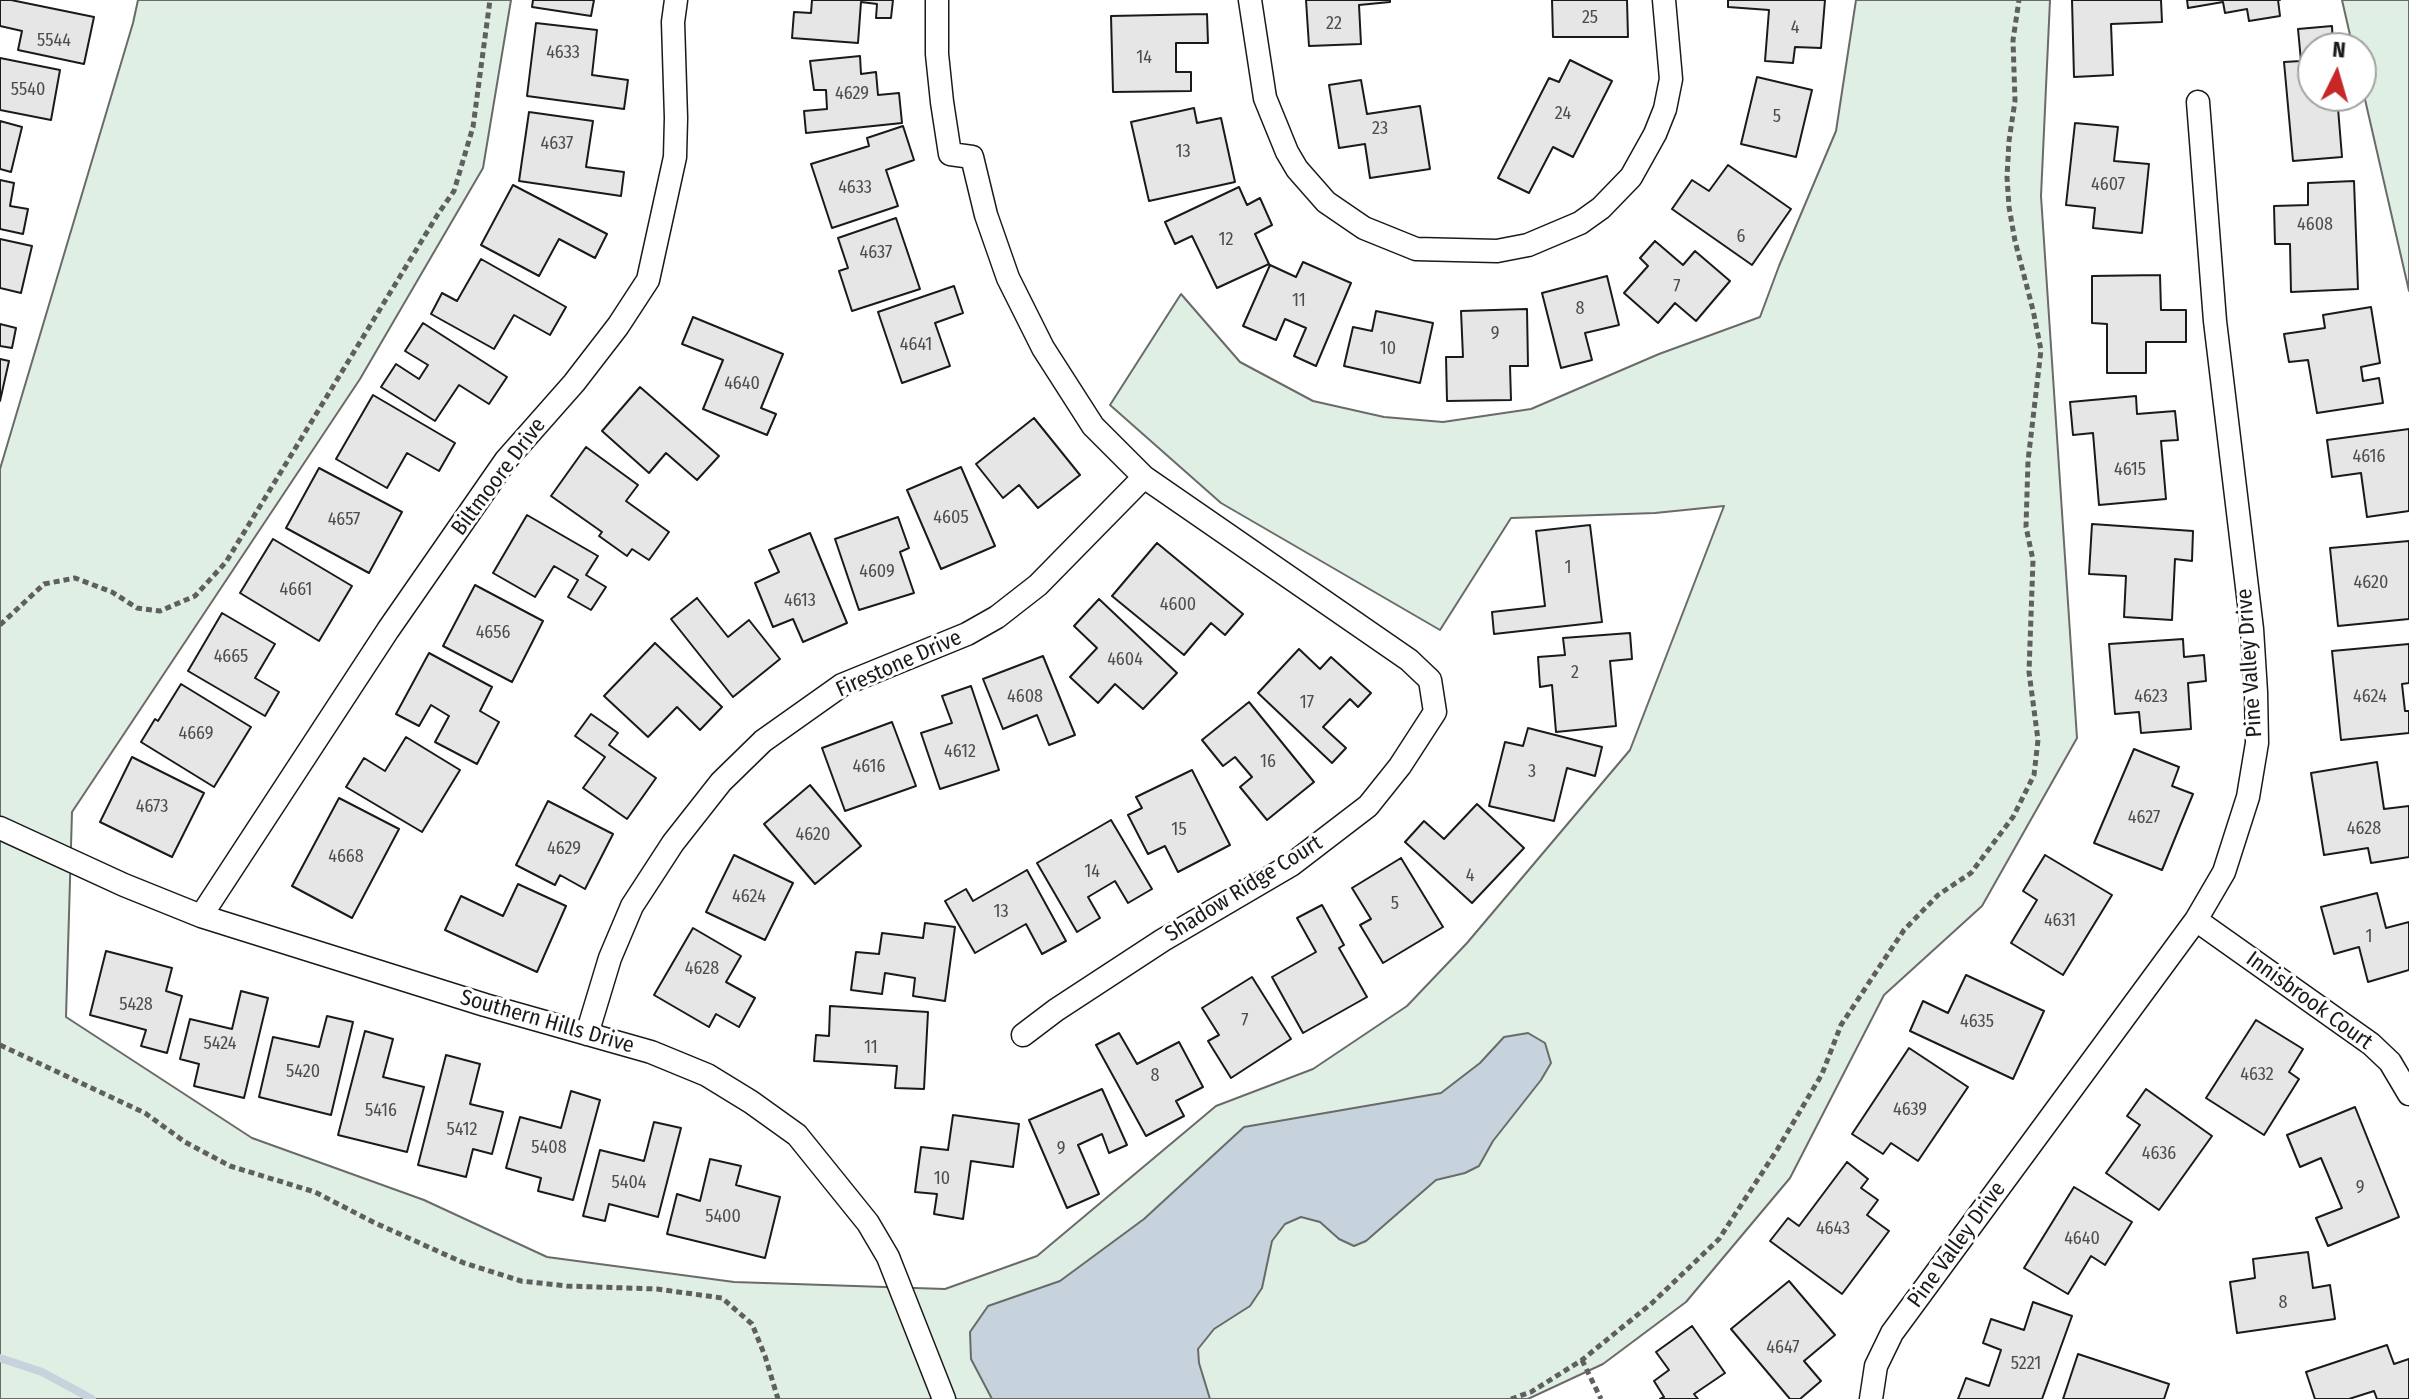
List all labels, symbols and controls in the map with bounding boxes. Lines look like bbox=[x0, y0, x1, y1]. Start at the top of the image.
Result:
house number: 25 bbox=[1582, 7, 1598, 29]
house number: 22 bbox=[1326, 13, 1342, 35]
house number: 4 bbox=[1791, 17, 1799, 39]
house number: 5544 bbox=[37, 30, 71, 52]
north arrow bbox=[2297, 32, 2377, 112]
text: N bbox=[2331, 36, 2347, 64]
house number: 4633 bbox=[546, 42, 580, 64]
house number: 14 bbox=[1136, 47, 1152, 69]
house number: 5540 bbox=[11, 79, 45, 101]
house number: 4629 bbox=[835, 83, 869, 105]
house number: 24 bbox=[1555, 103, 1571, 125]
house number: 5 bbox=[1773, 106, 1781, 128]
house number: 23 bbox=[1372, 118, 1388, 140]
house number: 4637 bbox=[541, 133, 573, 155]
house number: 13 bbox=[1175, 141, 1191, 163]
house number: 4607 bbox=[2091, 174, 2125, 196]
house number: 4633 bbox=[838, 177, 872, 199]
house number: 4608 bbox=[2297, 214, 2333, 236]
house number: 6 bbox=[1737, 226, 1745, 248]
house number: 12 bbox=[1219, 229, 1233, 251]
house number: 4637 bbox=[860, 242, 892, 264]
house number: 7 bbox=[1673, 276, 1681, 298]
house number: 11 bbox=[1292, 290, 1306, 312]
house number: 8 bbox=[1576, 298, 1584, 320]
house number: 9 bbox=[1491, 323, 1499, 345]
house number: 4641 bbox=[900, 334, 932, 356]
house number: 10 bbox=[1380, 338, 1396, 360]
house number: 4640 bbox=[724, 373, 760, 395]
street label: Biltmoore Drive bbox=[446, 413, 552, 541]
house number: 4616 bbox=[2353, 446, 2385, 468]
house number: 4615 bbox=[2114, 459, 2146, 481]
house number: 4605 bbox=[933, 507, 969, 529]
house number: 4657 bbox=[328, 509, 360, 531]
house number: 1 bbox=[1564, 557, 1572, 579]
house number: 4609 bbox=[859, 561, 895, 583]
house number: 4620 bbox=[2354, 572, 2388, 594]
house number: 4661 bbox=[280, 579, 312, 601]
street label: Pine Valley Drive bbox=[2232, 588, 2268, 738]
house number: 4613 bbox=[784, 590, 816, 612]
house number: 4600 bbox=[1160, 594, 1196, 616]
house number: 4656 bbox=[476, 622, 510, 644]
street label: Firestone Drive bbox=[832, 625, 966, 703]
house number: 4665 bbox=[214, 646, 248, 668]
house number: 4604 bbox=[1107, 649, 1143, 671]
house number: 2 bbox=[1571, 662, 1579, 684]
house number: 4608 bbox=[1007, 686, 1043, 708]
house number: 4623 bbox=[2134, 686, 2168, 708]
house number: 4624 bbox=[2353, 686, 2387, 708]
house number: 17 bbox=[1300, 692, 1314, 714]
house number: 4669 bbox=[178, 723, 214, 745]
house number: 4612 bbox=[944, 741, 976, 763]
house number: 16 bbox=[1260, 751, 1276, 773]
house number: 4616 bbox=[853, 756, 885, 778]
house number: 3 bbox=[1528, 761, 1536, 783]
house number: 4673 bbox=[136, 796, 168, 818]
house number: 4627 bbox=[2128, 807, 2160, 829]
house number: 4628 bbox=[2347, 818, 2381, 840]
house number: 15 bbox=[1171, 819, 1187, 841]
house number: 4620 bbox=[796, 824, 830, 846]
street label: Shadow Ridge Court bbox=[1161, 830, 1327, 948]
house number: 4629 bbox=[547, 838, 581, 860]
house number: 4668 bbox=[328, 846, 364, 868]
house number: 14 bbox=[1084, 861, 1100, 883]
house number: 4 bbox=[1466, 865, 1474, 887]
house number: 4624 bbox=[732, 886, 766, 908]
house number: 5 bbox=[1391, 893, 1399, 915]
house number: 13 bbox=[993, 901, 1009, 923]
house number: 4631 bbox=[2044, 910, 2076, 932]
house number: 1 bbox=[2365, 926, 2373, 948]
street label: Innisbrook Court bbox=[2241, 946, 2377, 1056]
house number: 4628 bbox=[685, 958, 719, 980]
street label: Southern Hills Drive bbox=[457, 985, 637, 1059]
house number: 5428 bbox=[119, 994, 153, 1016]
house number: 7 bbox=[1241, 1010, 1249, 1032]
house number: 4635 bbox=[1960, 1011, 1994, 1033]
house number: 5424 bbox=[203, 1033, 237, 1055]
house number: 11 bbox=[864, 1037, 878, 1059]
house number: 5420 bbox=[286, 1061, 320, 1083]
house number: 4632 bbox=[2240, 1064, 2274, 1086]
house number: 8 bbox=[1151, 1065, 1159, 1087]
house number: 4639 bbox=[1893, 1099, 1927, 1121]
house number: 5416 bbox=[365, 1100, 397, 1122]
house number: 5412 bbox=[447, 1119, 477, 1141]
house number: 5408 bbox=[531, 1137, 567, 1159]
house number: 9 bbox=[1057, 1138, 1065, 1160]
house number: 4636 bbox=[2142, 1143, 2176, 1165]
house number: 10 bbox=[934, 1168, 950, 1190]
house number: 5404 bbox=[611, 1172, 647, 1194]
street label: Pine Valley Drive bbox=[1902, 1177, 2012, 1313]
house number: 9 bbox=[2356, 1177, 2364, 1199]
house number: 5400 bbox=[705, 1206, 741, 1228]
house number: 4643 bbox=[1816, 1218, 1850, 1240]
house number: 4640 bbox=[2064, 1228, 2100, 1250]
house number: 8 bbox=[2279, 1292, 2287, 1314]
house number: 4647 bbox=[1766, 1337, 1800, 1359]
house number: 5221 bbox=[2011, 1353, 2041, 1375]

